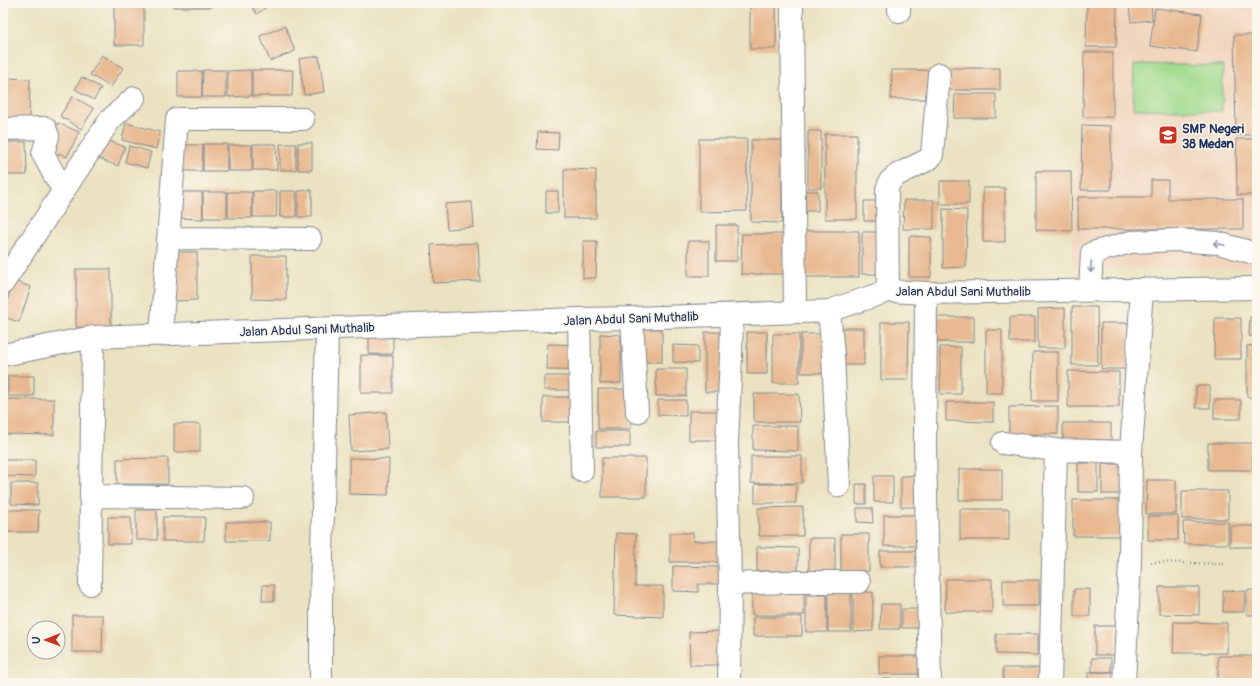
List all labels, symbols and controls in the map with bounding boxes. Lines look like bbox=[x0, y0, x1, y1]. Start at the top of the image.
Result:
place label: SMP Negeri 38 Medan bbox=[1182, 121, 1245, 152]
school or university icon: SMP Negeri 38 Medan bbox=[1157, 124, 1179, 146]
one-way arrow bbox=[1213, 240, 1226, 248]
one-way arrow bbox=[1088, 260, 1095, 273]
street label: Jalan Abdul Sani Muthalib bbox=[895, 284, 1031, 300]
street label: Jalan Abdul Sani Muthalib bbox=[563, 309, 699, 329]
street label: Jalan Abdul Sani Muthalib bbox=[239, 320, 375, 340]
north arrow bbox=[26, 620, 66, 660]
text: U bbox=[30, 636, 43, 644]

